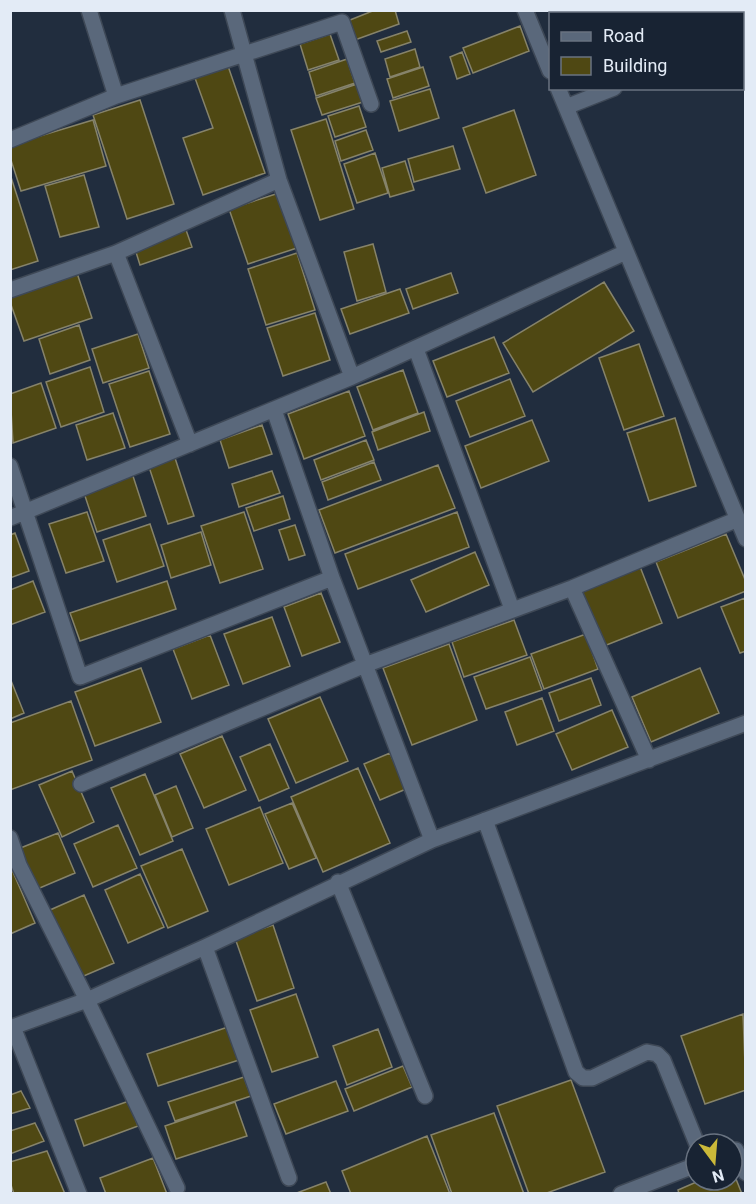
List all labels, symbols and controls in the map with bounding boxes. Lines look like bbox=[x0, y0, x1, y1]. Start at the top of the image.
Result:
legend bbox=[549, 12, 744, 90]
text: Road bbox=[603, 25, 644, 46]
text: Building bbox=[603, 55, 667, 76]
north arrow bbox=[684, 1132, 744, 1192]
text: N bbox=[710, 1165, 726, 1187]

